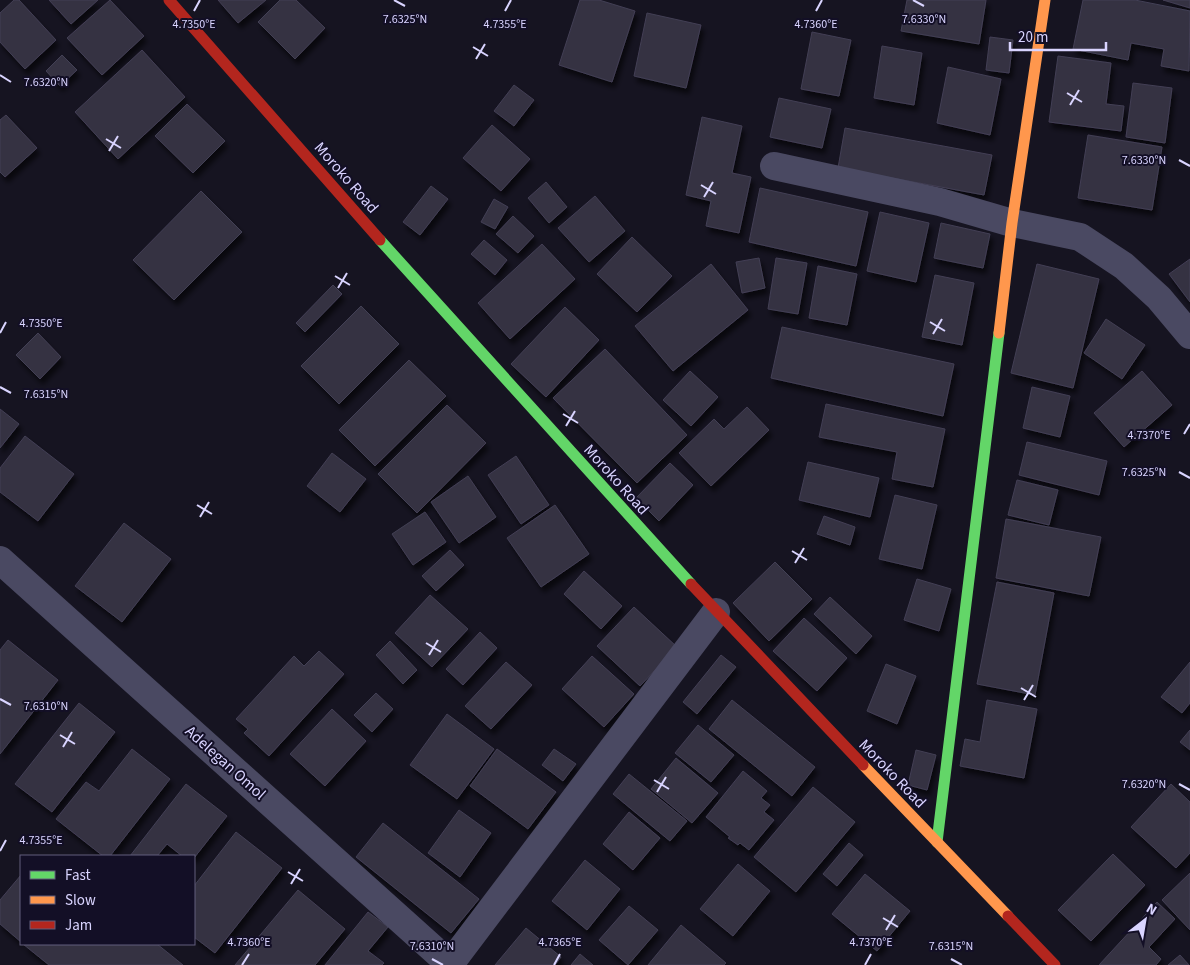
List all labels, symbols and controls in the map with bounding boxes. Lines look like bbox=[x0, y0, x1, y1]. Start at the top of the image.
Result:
text: 7.6325°N bbox=[383, 11, 427, 28]
text: 7.6330°N bbox=[902, 11, 946, 28]
text: 4.7350°E bbox=[172, 16, 216, 33]
text: 4.7355°E bbox=[483, 16, 527, 33]
text: 4.7360°E bbox=[794, 16, 838, 33]
scale bar bbox=[1010, 20, 1106, 52]
text: 20 m bbox=[1018, 27, 1048, 48]
text: 7.6320°N bbox=[24, 74, 68, 91]
street label: Moroko Road bbox=[309, 137, 383, 218]
text: 7.6330°N bbox=[1122, 152, 1166, 169]
text: 4.7350°E bbox=[19, 315, 63, 332]
text: 7.6315°N bbox=[24, 386, 68, 403]
text: 4.7370°E bbox=[1127, 427, 1171, 444]
street label: Moroko Road bbox=[579, 440, 654, 520]
text: 7.6325°N bbox=[1122, 464, 1166, 481]
text: 7.6310°N bbox=[24, 698, 68, 715]
street label: Adelegan Omol bbox=[180, 721, 271, 805]
street label: Moroko Road bbox=[854, 734, 931, 813]
text: 7.6320°N bbox=[1122, 776, 1166, 793]
text: 4.7355°E bbox=[19, 832, 63, 849]
legend bbox=[20, 855, 195, 945]
text: Fast bbox=[65, 865, 91, 886]
text: Slow bbox=[65, 890, 96, 911]
north arrow bbox=[1120, 895, 1170, 945]
text: N bbox=[1142, 899, 1160, 921]
text: Jam bbox=[65, 915, 92, 936]
text: 4.7360°E bbox=[227, 934, 271, 951]
text: 4.7365°E bbox=[538, 934, 582, 951]
text: 4.7370°E bbox=[849, 934, 893, 951]
text: 7.6310°N bbox=[410, 938, 454, 955]
text: 7.6315°N bbox=[929, 938, 973, 955]

